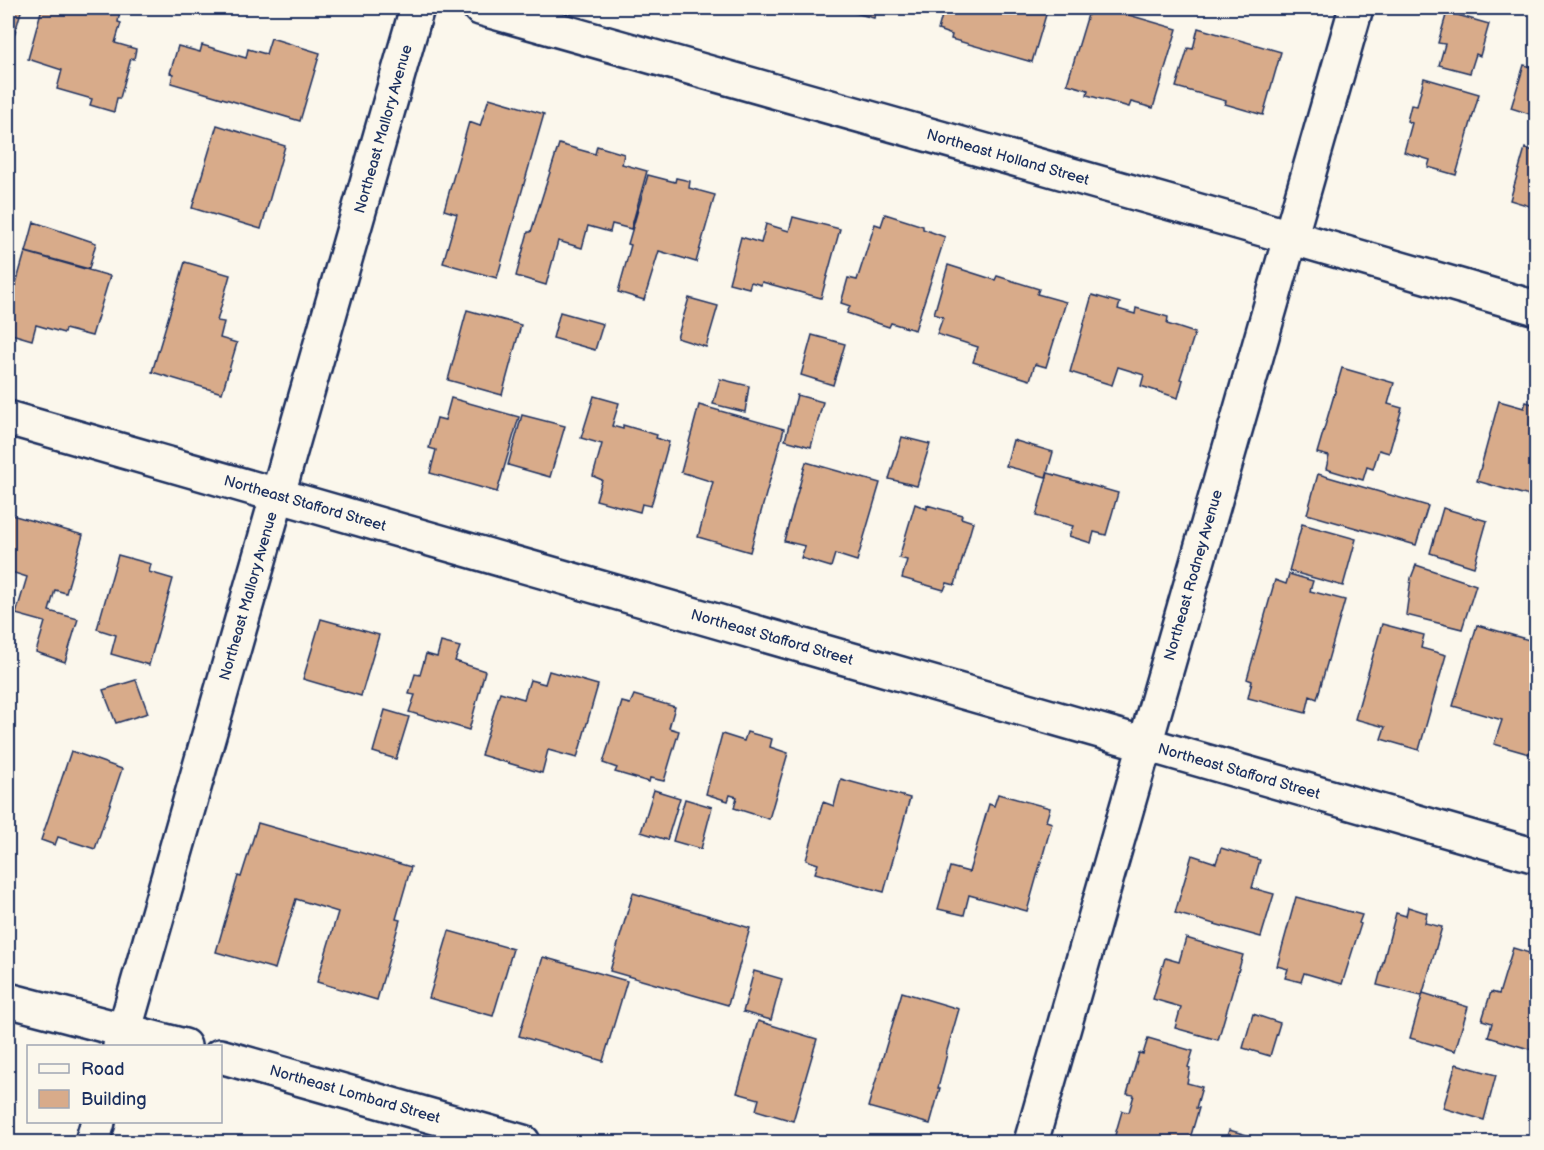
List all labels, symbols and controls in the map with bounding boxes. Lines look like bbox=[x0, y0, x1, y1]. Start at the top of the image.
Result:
street label: Northeast Mallory Avenue bbox=[350, 42, 417, 216]
street label: Northeast Holland Street bbox=[924, 125, 1092, 190]
street label: Northeast Stafford Street bbox=[222, 471, 389, 536]
street label: Northeast Rodney Avenue bbox=[1160, 487, 1227, 663]
street label: Northeast Mallory Avenue bbox=[215, 509, 282, 683]
street label: Northeast Stafford Street bbox=[689, 605, 856, 670]
street label: Northeast Stafford Street bbox=[1156, 739, 1323, 804]
legend bbox=[27, 1045, 222, 1123]
text: Road bbox=[81, 1059, 125, 1080]
street label: Northeast Lombard Street bbox=[267, 1061, 443, 1128]
text: Building bbox=[81, 1089, 147, 1110]

